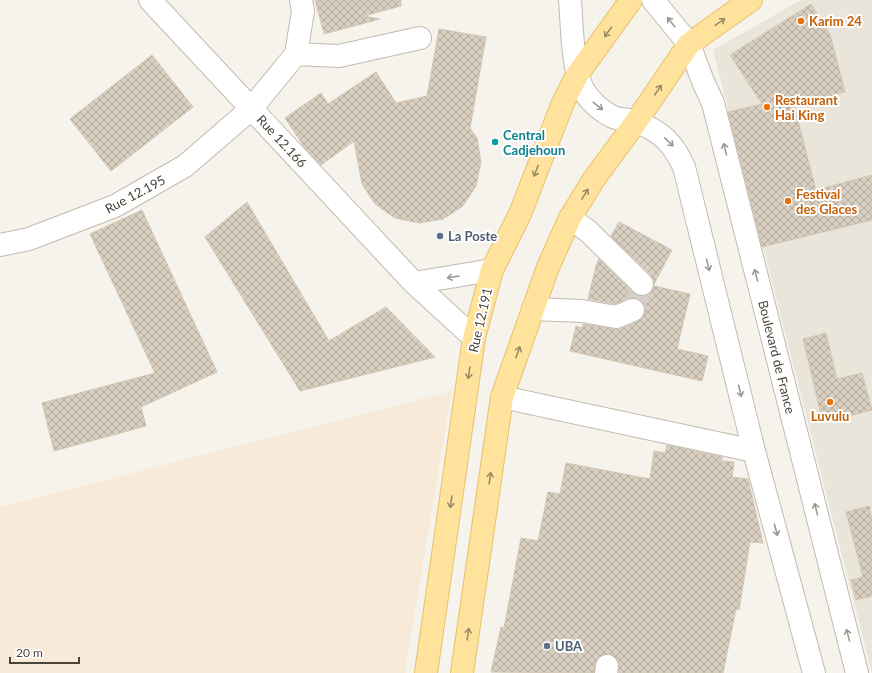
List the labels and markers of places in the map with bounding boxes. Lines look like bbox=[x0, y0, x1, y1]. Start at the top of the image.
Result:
place label: Karim 24 bbox=[809, 13, 862, 29]
marker: Karim 24 bbox=[796, 16, 806, 26]
place label: Restaurant Hai King bbox=[775, 92, 838, 123]
marker: Restaurant Hai King bbox=[762, 102, 772, 112]
place label: Central Cadjehoun bbox=[503, 127, 565, 158]
marker: Central Cadjehoun bbox=[490, 137, 500, 147]
place label: Festival des Glaces bbox=[796, 186, 858, 217]
marker: Festival des Glaces bbox=[783, 196, 793, 206]
place label: La Poste bbox=[448, 228, 497, 244]
marker: La Poste bbox=[435, 231, 445, 241]
marker: Luvulu bbox=[825, 397, 835, 407]
place label: Luvulu bbox=[811, 408, 849, 424]
place label: UBA bbox=[555, 638, 583, 654]
marker: UBA bbox=[542, 641, 552, 651]

